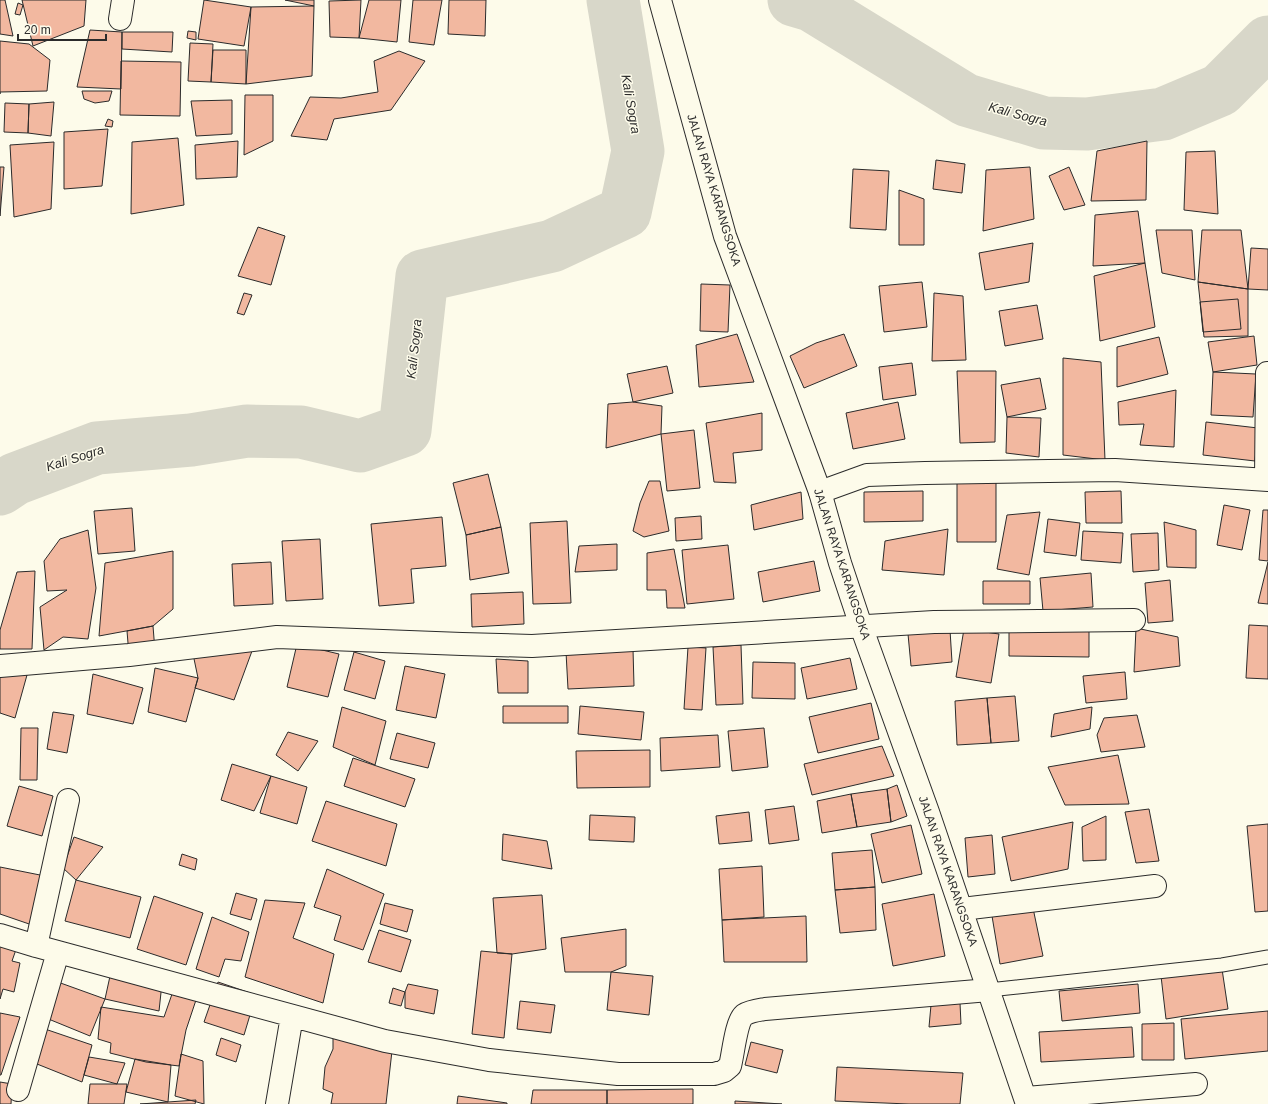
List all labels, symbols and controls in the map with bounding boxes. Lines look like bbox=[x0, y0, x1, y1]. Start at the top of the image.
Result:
scale bar bbox=[18, 16, 106, 42]
text: 20 m bbox=[24, 23, 51, 37]
water label: Kali Sogra bbox=[618, 73, 644, 135]
water label: Kali Sogra bbox=[987, 99, 1049, 129]
street label: JALAN RAYA KARANGSOKA bbox=[684, 112, 744, 268]
water label: Kali Sogra bbox=[403, 318, 425, 380]
water label: Kali Sogra bbox=[44, 442, 106, 474]
street label: JALAN RAYA KARANGSOKA bbox=[811, 487, 873, 641]
street label: JALAN RAYA KARANGSOKA bbox=[916, 794, 980, 948]

